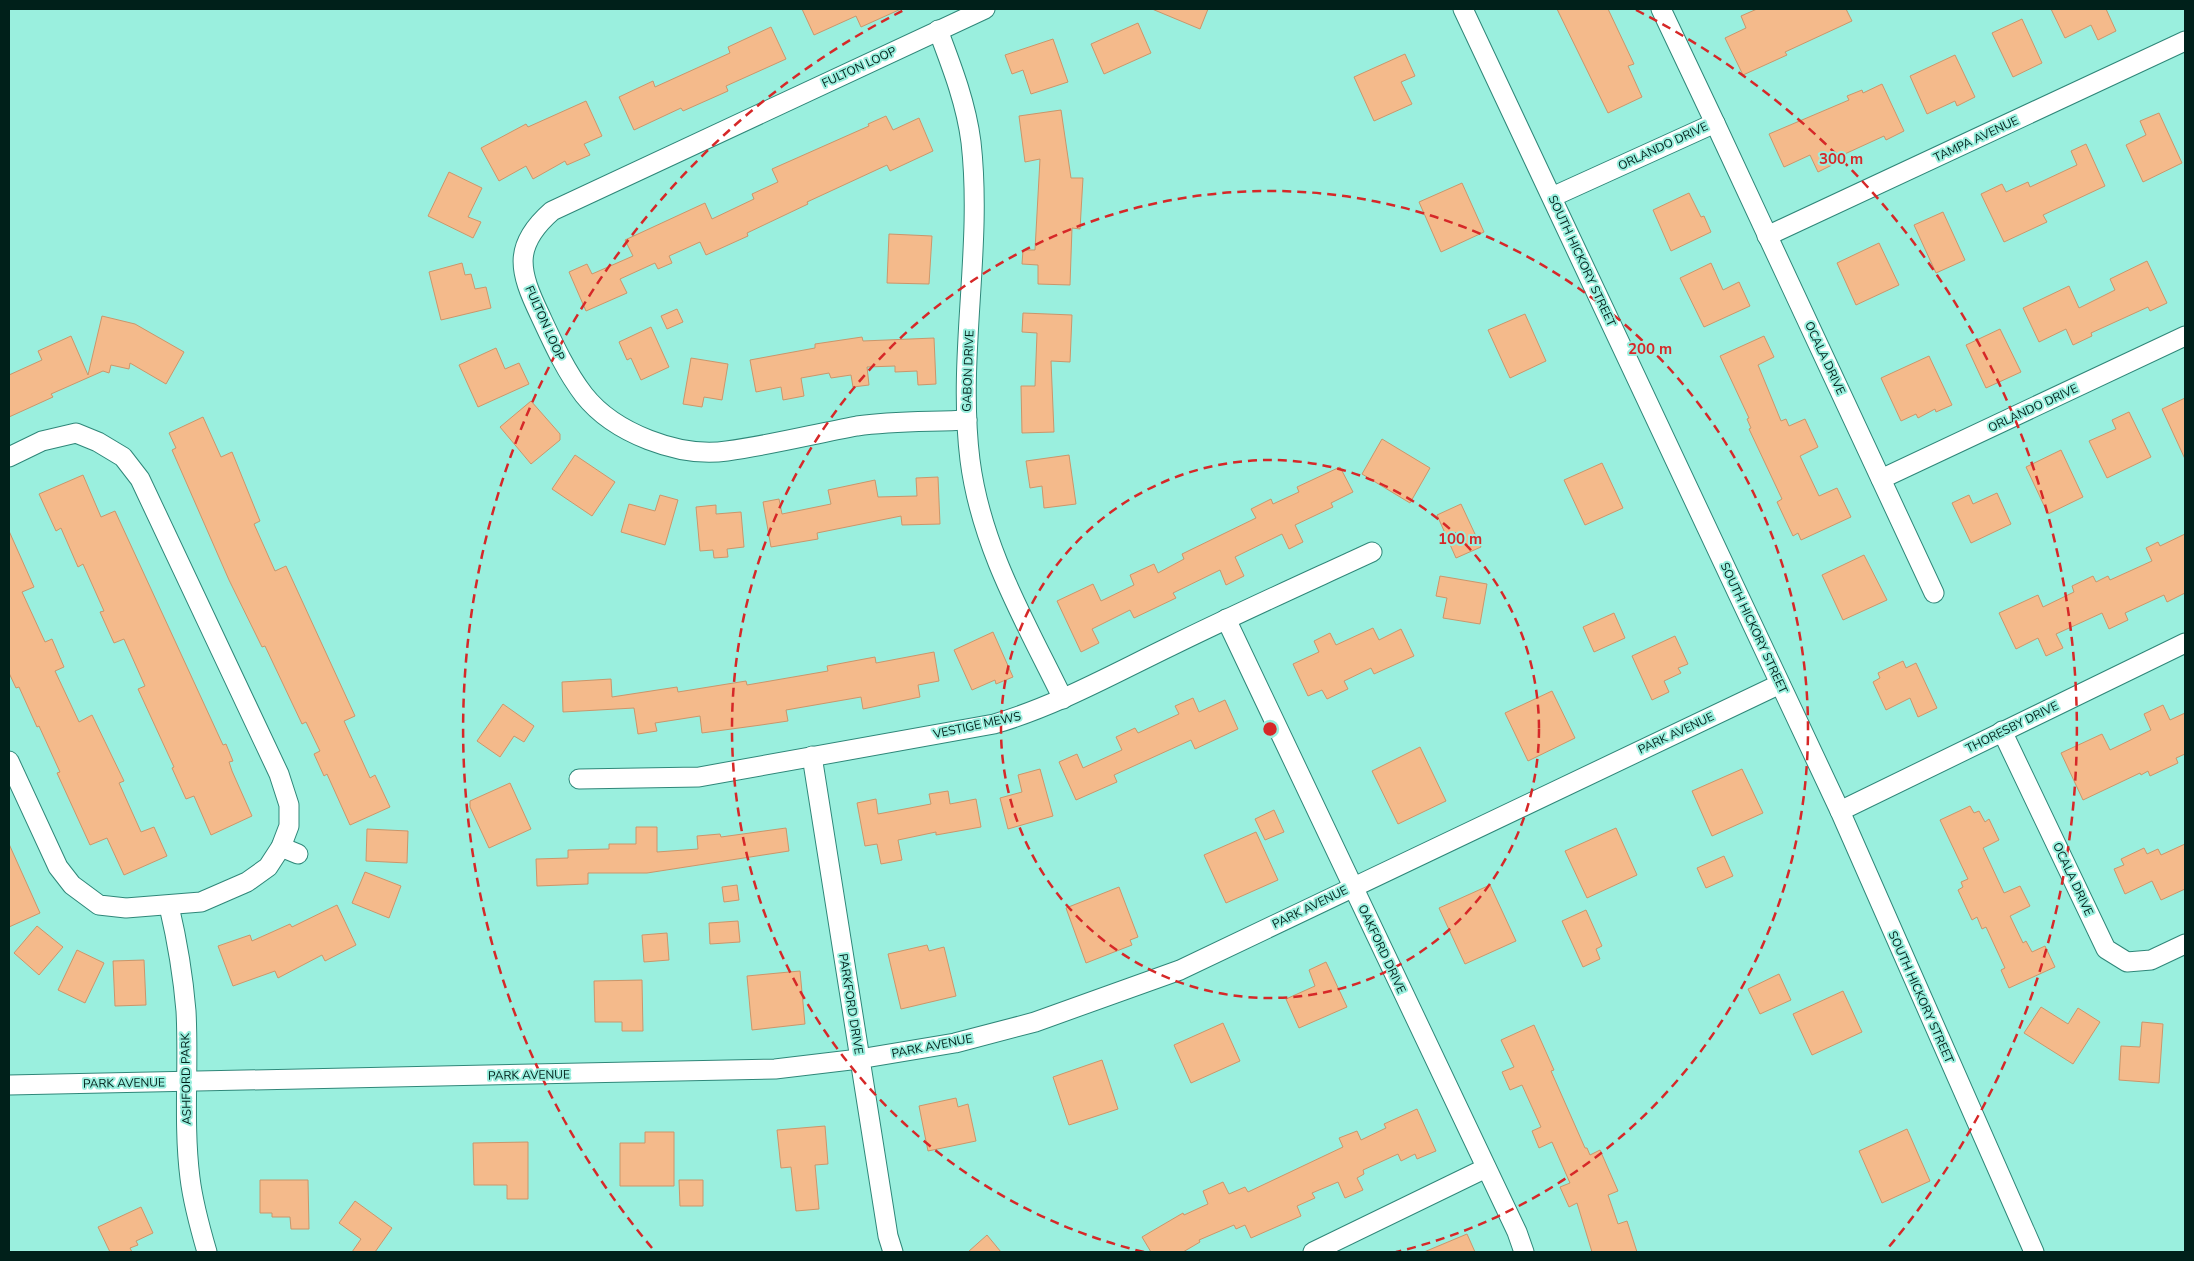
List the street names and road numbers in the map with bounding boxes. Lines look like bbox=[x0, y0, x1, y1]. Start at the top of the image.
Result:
street label: FULTON LOOP bbox=[819, 43, 899, 91]
street label: TAMPA AVENUE bbox=[1931, 112, 2021, 166]
street label: ORLANDO DRIVE bbox=[1615, 118, 1711, 174]
street label: SOUTH HICKORY STREET bbox=[1545, 193, 1620, 330]
street label: FULTON LOOP bbox=[521, 283, 569, 363]
street label: OCALA DRIVE bbox=[1801, 319, 1849, 397]
street label: GABON DRIVE bbox=[959, 330, 977, 412]
street label: ORLANDO DRIVE bbox=[1985, 380, 2081, 436]
street label: SOUTH HICKORY STREET bbox=[1717, 560, 1792, 697]
street label: THORESBY DRIVE bbox=[1963, 698, 2061, 756]
street label: VESTIGE MEWS bbox=[931, 708, 1022, 742]
street label: PARK AVENUE bbox=[1635, 708, 1717, 758]
street label: OCALA DRIVE bbox=[2049, 840, 2097, 918]
street label: PARK AVENUE bbox=[1270, 882, 1350, 932]
street label: OAKFORD DRIVE bbox=[1354, 902, 1410, 996]
street label: SOUTH HICKORY STREET bbox=[1885, 928, 1958, 1066]
street label: PARKFORD DRIVE bbox=[835, 952, 867, 1056]
street label: PARK AVENUE bbox=[890, 1030, 974, 1062]
street label: ASHFORD PARK bbox=[177, 1032, 195, 1125]
street label: PARK AVENUE bbox=[488, 1066, 570, 1084]
street label: PARK AVENUE bbox=[83, 1074, 165, 1092]

